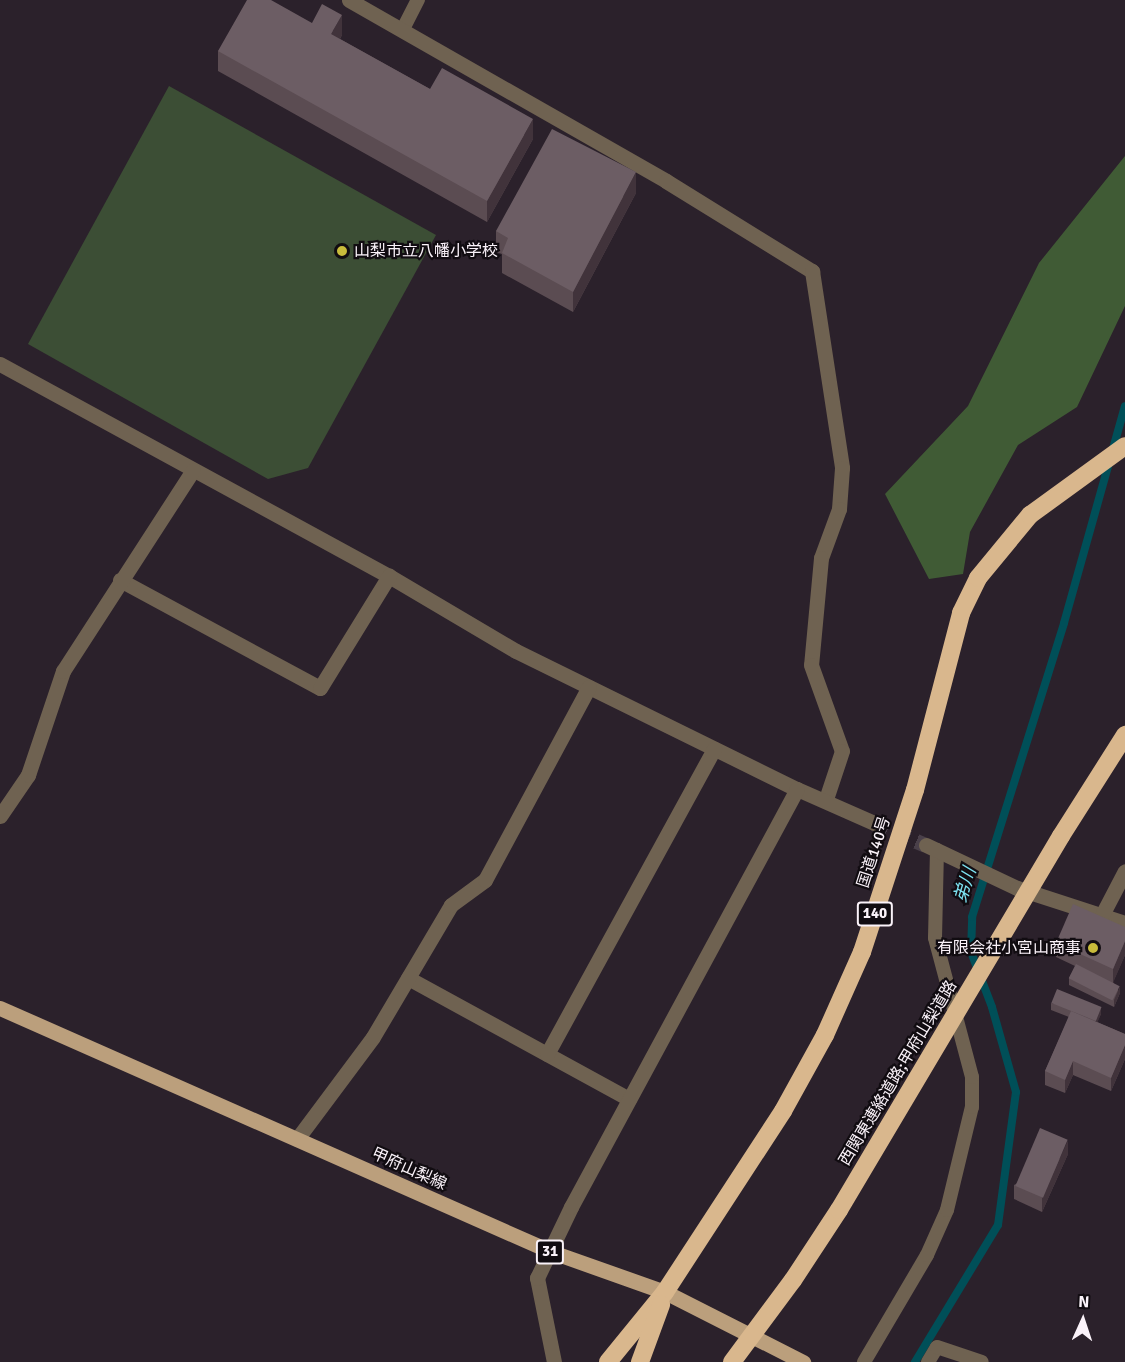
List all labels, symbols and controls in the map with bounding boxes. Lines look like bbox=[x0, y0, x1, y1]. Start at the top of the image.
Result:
place label: 山梨市立八幡小学校 bbox=[354, 241, 498, 261]
marker: 山梨市立八幡小学校 bbox=[335, 244, 349, 258]
street label: 国道140号 bbox=[853, 814, 895, 890]
water label: 弟川 bbox=[949, 865, 981, 905]
road number: 140 bbox=[856, 902, 894, 926]
place label: 有限会社小宮山商事 bbox=[937, 938, 1081, 958]
marker: 有限会社小宮山商事 bbox=[1086, 941, 1100, 955]
street label: 西関東連絡道路;甲府山梨道路 bbox=[835, 977, 961, 1169]
street label: 甲府山梨線 bbox=[369, 1144, 449, 1194]
road number: 31 bbox=[535, 1240, 565, 1264]
north arrow bbox=[1053, 1290, 1113, 1350]
text: N bbox=[1078, 1292, 1090, 1312]

